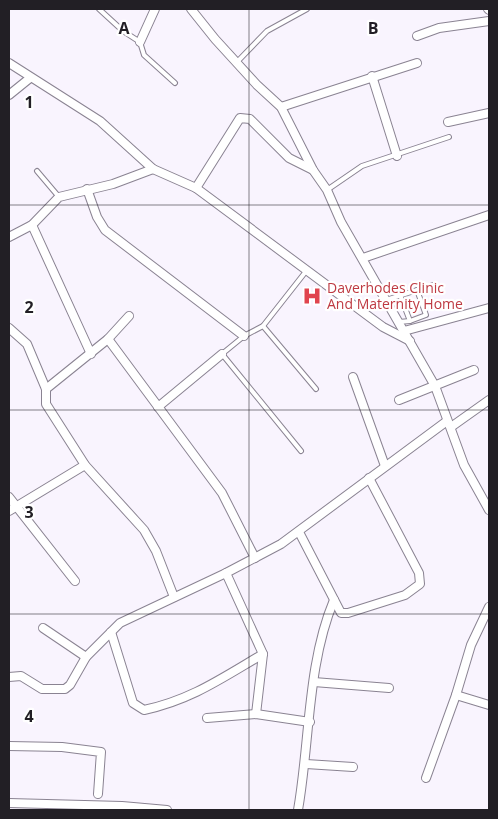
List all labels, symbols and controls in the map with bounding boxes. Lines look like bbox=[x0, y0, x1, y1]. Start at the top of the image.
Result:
text: A bbox=[118, 17, 130, 39]
text: B bbox=[368, 17, 378, 39]
text: 1 bbox=[24, 91, 34, 113]
place label: Daverhodes Clinic And Maternity Home bbox=[327, 278, 463, 313]
hospital icon: Daverhodes Clinic And Maternity Home bbox=[301, 285, 323, 307]
text: 2 bbox=[24, 296, 34, 318]
text: 3 bbox=[24, 501, 34, 523]
text: 4 bbox=[24, 705, 34, 727]

